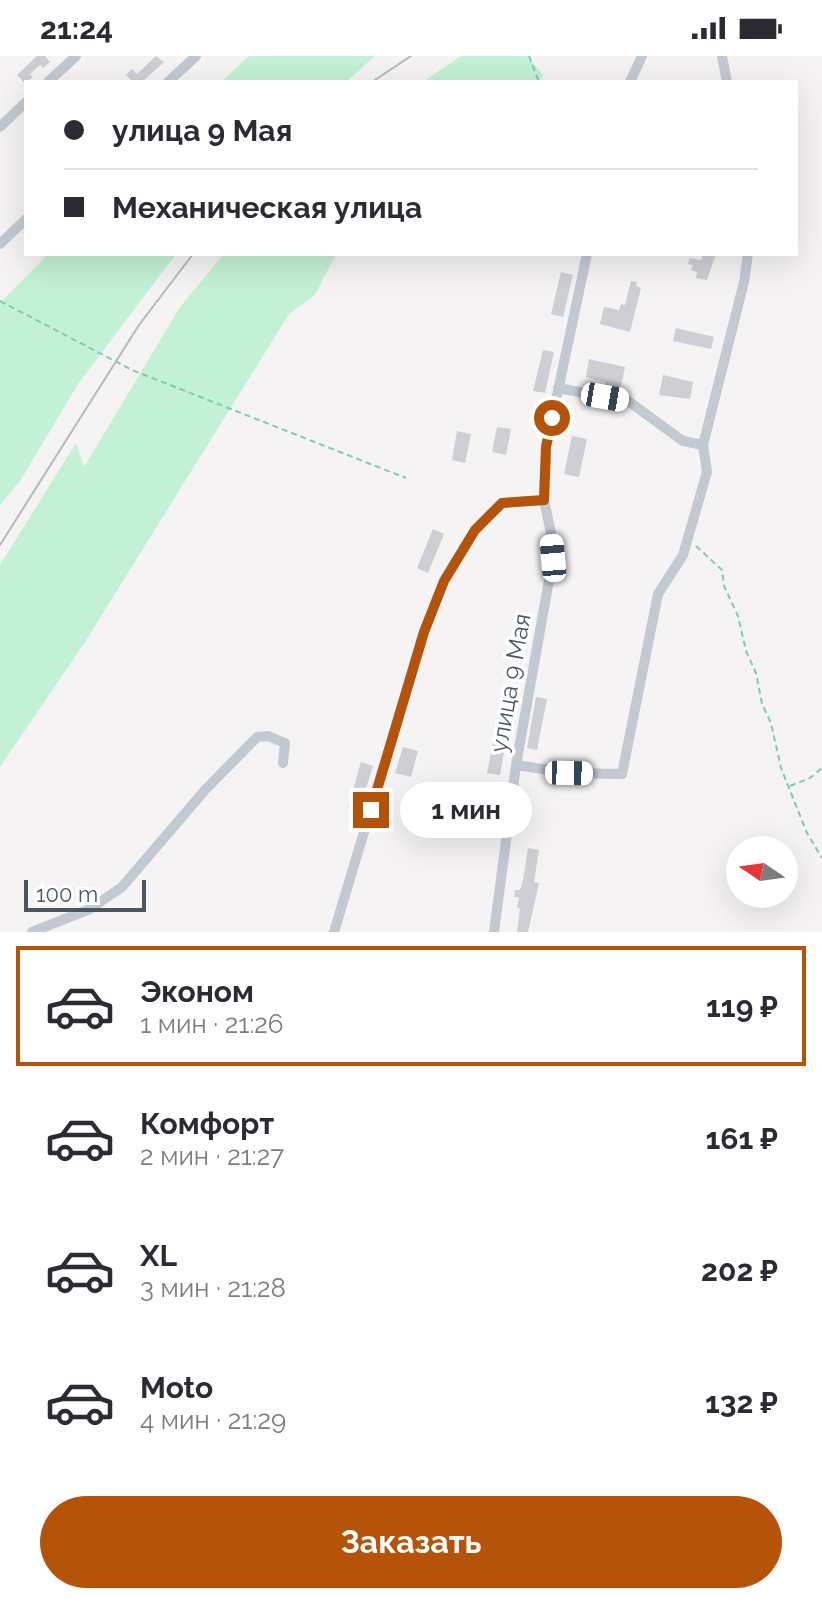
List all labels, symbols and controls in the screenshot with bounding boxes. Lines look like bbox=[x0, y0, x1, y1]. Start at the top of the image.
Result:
text: 21:24 bbox=[40, 11, 113, 46]
text: улица 9 Мая bbox=[112, 113, 292, 148]
text: Механическая улица bbox=[112, 190, 422, 225]
car bbox=[579, 381, 631, 413]
route start bbox=[534, 400, 570, 436]
car bbox=[539, 533, 567, 583]
street label: улица 9 Мая bbox=[484, 611, 536, 755]
car bbox=[545, 761, 593, 785]
callout: 1 мин bbox=[399, 782, 531, 838]
route end bbox=[353, 792, 389, 828]
text: 1 мин bbox=[431, 795, 501, 825]
north arrow bbox=[726, 836, 798, 908]
map controls bbox=[726, 836, 798, 908]
scale bar bbox=[24, 876, 146, 912]
text: 100 m bbox=[36, 881, 98, 907]
icon: car bbox=[44, 970, 116, 1042]
text: Эконом bbox=[140, 974, 254, 1009]
text: 119 ₽ bbox=[706, 989, 778, 1024]
text: 1 мин · 21:26 bbox=[140, 1009, 284, 1039]
icon: car bbox=[44, 1102, 116, 1174]
text: Комфорт bbox=[140, 1106, 274, 1141]
text: 161 ₽ bbox=[706, 1121, 778, 1156]
text: 2 мин · 21:27 bbox=[140, 1141, 284, 1171]
icon: car bbox=[44, 1234, 116, 1306]
text: XL bbox=[140, 1238, 177, 1273]
text: 202 ₽ bbox=[701, 1253, 778, 1288]
text: 3 мин · 21:28 bbox=[140, 1273, 286, 1303]
icon: car bbox=[44, 1366, 116, 1438]
text: Moto bbox=[140, 1370, 213, 1405]
text: 132 ₽ bbox=[705, 1385, 778, 1420]
text: 4 мин · 21:29 bbox=[140, 1405, 286, 1435]
button: Заказать bbox=[40, 1496, 782, 1588]

